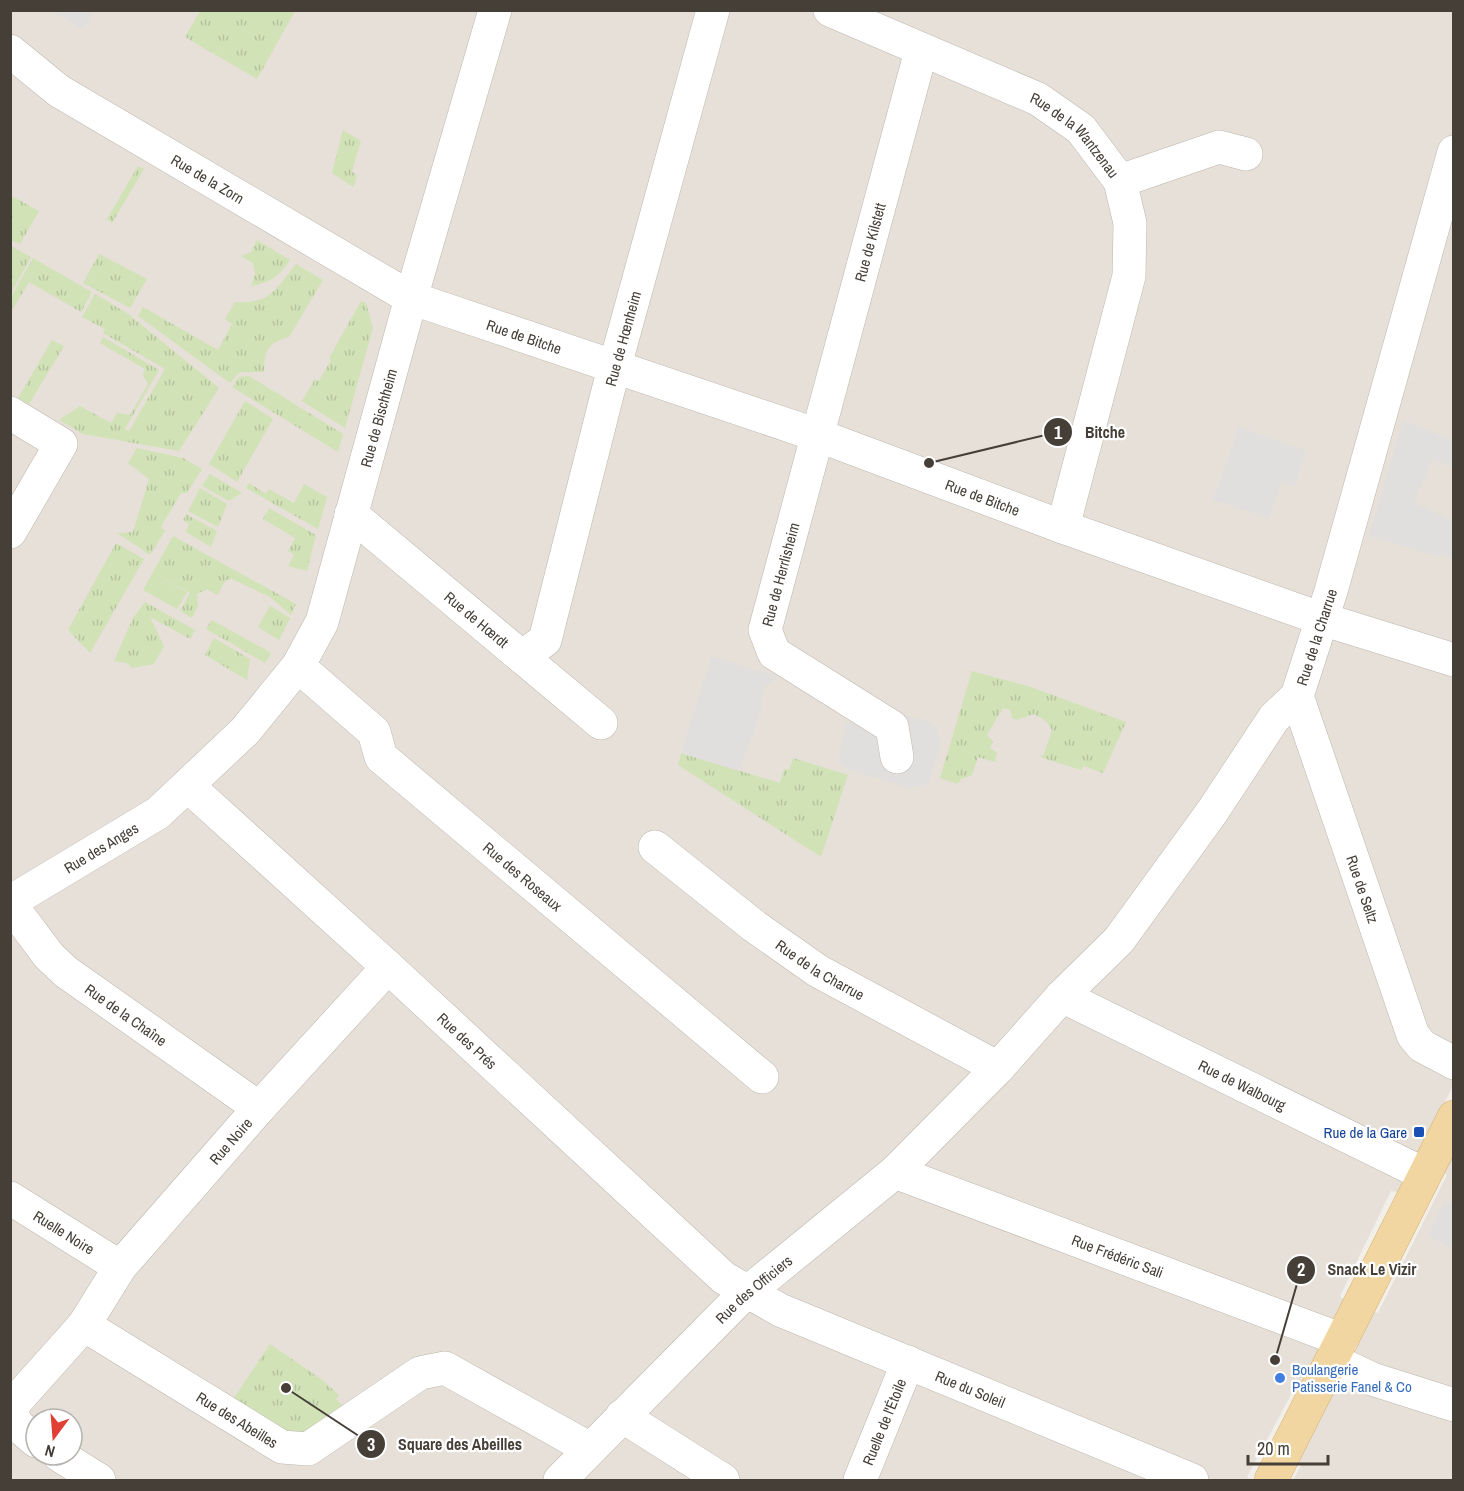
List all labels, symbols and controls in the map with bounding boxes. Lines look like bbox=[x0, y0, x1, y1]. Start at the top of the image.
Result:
street label: Rue de la Wantzenau bbox=[1027, 87, 1124, 182]
street label: Rue de la Zorn bbox=[167, 149, 248, 208]
street label: Rue de Kilstett bbox=[849, 200, 890, 284]
street label: Rue de Hœnheim bbox=[599, 288, 646, 388]
street label: Rue de Bitche bbox=[484, 314, 565, 359]
street label: Rue de Bischheim bbox=[355, 366, 402, 469]
callout: Bitche bbox=[1043, 415, 1137, 449]
text: 1 bbox=[1054, 420, 1063, 445]
text: Bitche bbox=[1085, 421, 1125, 443]
street label: Rue de Bitche bbox=[942, 473, 1023, 521]
street label: Rue de Herrlisheim bbox=[756, 520, 804, 629]
street label: Rue de Hœrdt bbox=[440, 586, 514, 653]
street label: Rue de la Charrue bbox=[1291, 586, 1342, 688]
street label: Rue des Anges bbox=[60, 817, 142, 878]
street label: Rue des Roseaux bbox=[479, 837, 568, 916]
street label: Rue de Seltz bbox=[1342, 852, 1384, 926]
street label: Rue de la Charrue bbox=[772, 934, 868, 1005]
street label: Rue de la Chaîne bbox=[81, 978, 172, 1051]
street label: Rue des Prés bbox=[433, 1007, 502, 1074]
street label: Rue de Walbourg bbox=[1195, 1054, 1290, 1115]
street label: Rue Noire bbox=[204, 1113, 257, 1169]
place label: Rue de la Gare bbox=[1324, 1122, 1407, 1143]
marker: Rue de la Gare bbox=[1412, 1125, 1426, 1139]
street label: Ruelle Noire bbox=[30, 1205, 99, 1259]
street label: Rue Frédéric Sali bbox=[1069, 1229, 1167, 1283]
street label: Rue des Officiers bbox=[710, 1250, 796, 1328]
callout: Snack Le Vizir bbox=[1286, 1253, 1428, 1287]
text: 2 bbox=[1297, 1257, 1305, 1282]
text: Snack Le Vizir bbox=[1328, 1258, 1417, 1280]
place label: Boulangerie Patisserie Fanel & Co bbox=[1292, 1359, 1412, 1397]
street label: Rue du Soleil bbox=[932, 1365, 1009, 1412]
marker: Boulangerie Patisserie Fanel & Co bbox=[1273, 1371, 1287, 1385]
street label: Ruelle de l'Étoile bbox=[857, 1375, 911, 1468]
street label: Rue des Abeilles bbox=[193, 1386, 282, 1453]
north arrow bbox=[24, 1407, 84, 1467]
callout: Square des Abeilles bbox=[356, 1427, 535, 1461]
scale bar bbox=[1248, 1428, 1328, 1466]
text: 3 bbox=[367, 1432, 375, 1457]
text: Square des Abeilles bbox=[398, 1433, 522, 1455]
text: 20 m bbox=[1257, 1436, 1290, 1461]
text: N bbox=[42, 1440, 57, 1463]

